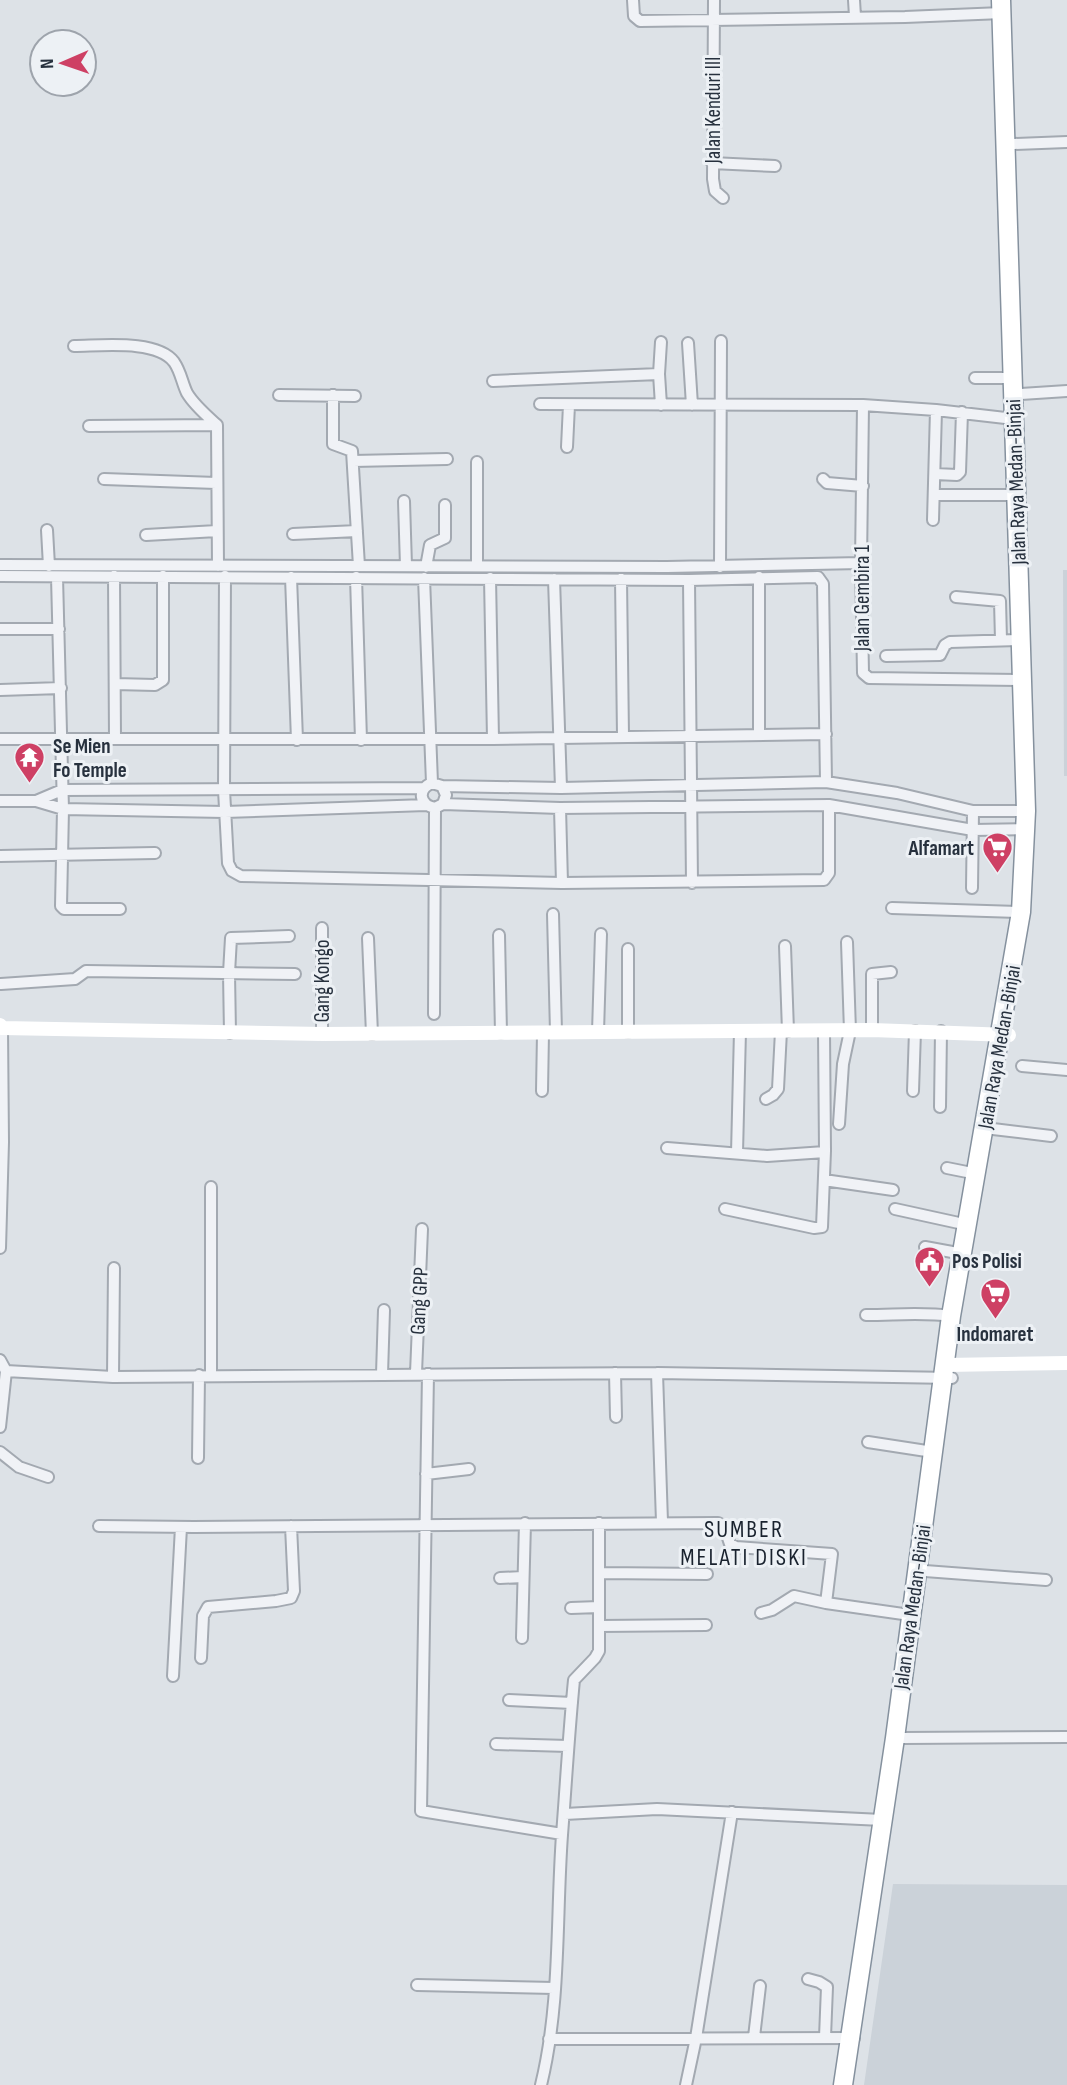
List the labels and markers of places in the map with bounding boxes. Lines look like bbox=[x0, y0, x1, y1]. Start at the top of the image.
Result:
place label: Se Mien Fo Temple bbox=[53, 734, 127, 783]
temple icon: Se Mien Fo Temple bbox=[13, 741, 47, 785]
supermarket icon: Alfamart bbox=[980, 831, 1014, 875]
place label: Alfamart bbox=[907, 836, 974, 861]
public building icon: Pos Polisi bbox=[912, 1244, 946, 1288]
place label: Pos Polisi bbox=[952, 1249, 1022, 1274]
supermarket icon: Indomaret bbox=[978, 1277, 1012, 1321]
place label: Indomaret bbox=[957, 1322, 1034, 1347]

